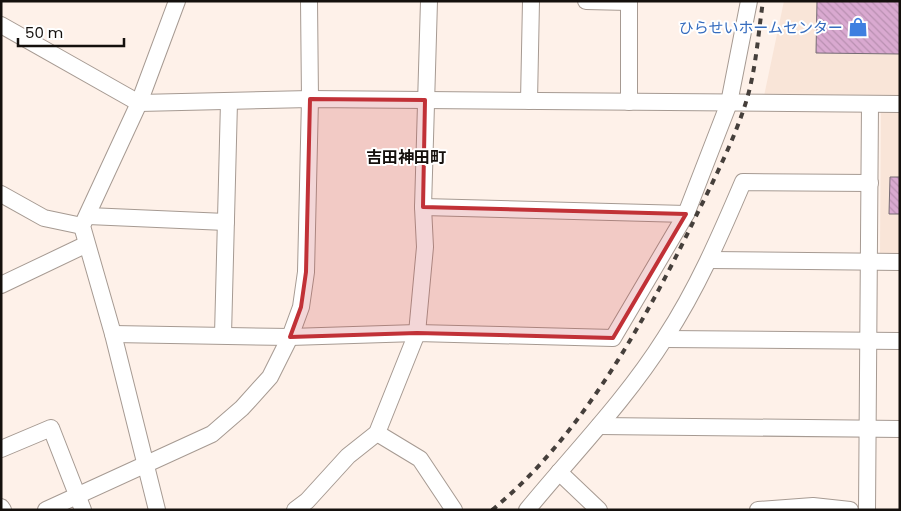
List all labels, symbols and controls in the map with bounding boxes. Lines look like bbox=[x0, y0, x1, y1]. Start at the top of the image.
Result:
scale bar bbox=[18, 15, 124, 47]
shop icon: ひらせいホームセンター bbox=[847, 16, 869, 38]
place label: ひらせいホームセンター bbox=[679, 17, 843, 38]
text: 50 m bbox=[25, 22, 63, 43]
district label: 吉田神田町 bbox=[366, 146, 446, 169]

